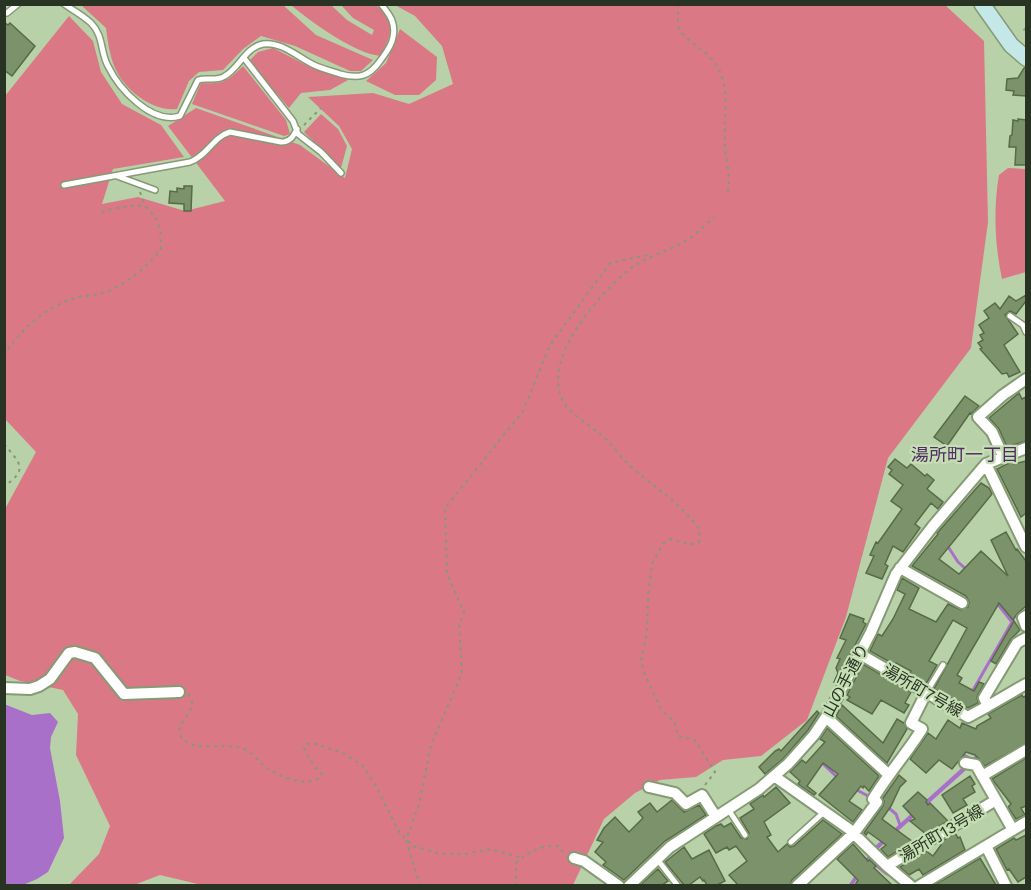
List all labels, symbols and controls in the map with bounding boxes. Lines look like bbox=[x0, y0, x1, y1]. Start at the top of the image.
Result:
district label: 湯所町一丁目 bbox=[911, 444, 1019, 465]
street label: 山の手通り bbox=[818, 640, 873, 720]
street label: 湯所町7号線 bbox=[879, 660, 966, 721]
street label: 湯所町13号線 bbox=[895, 801, 987, 866]

